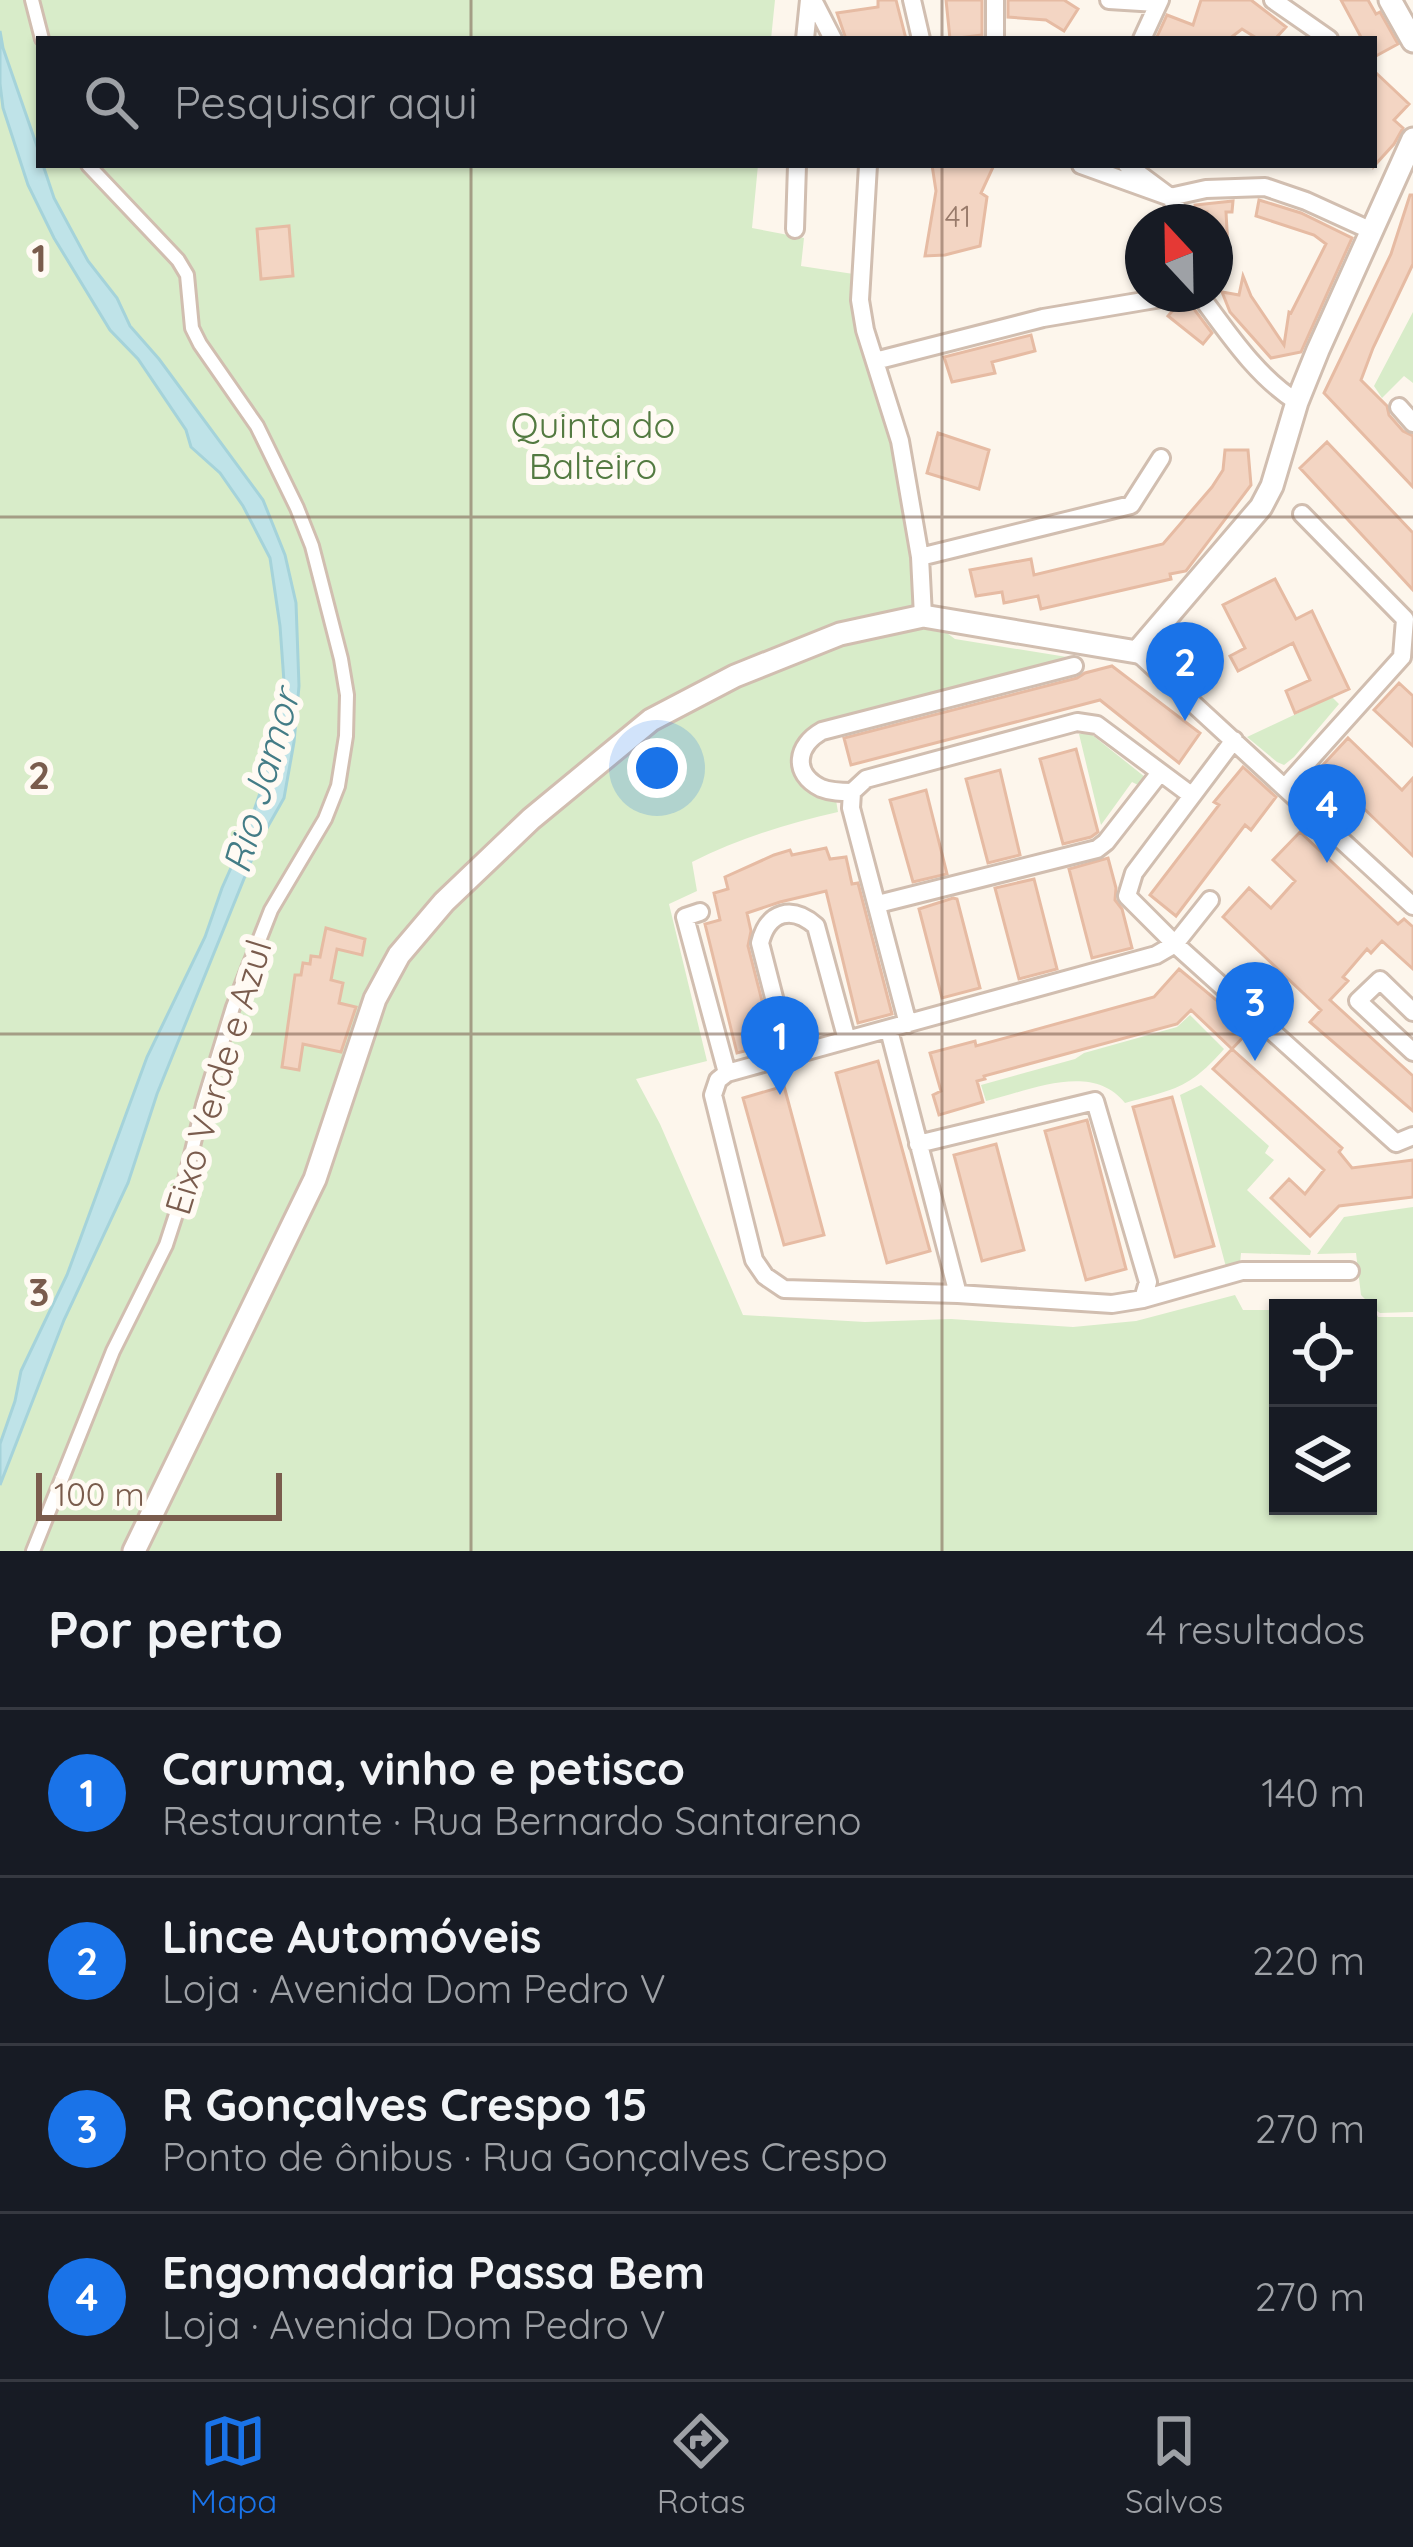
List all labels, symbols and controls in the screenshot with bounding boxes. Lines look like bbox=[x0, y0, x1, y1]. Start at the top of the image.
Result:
search box bbox=[36, 36, 1377, 168]
icon: search bbox=[78, 69, 144, 135]
text: Pesquisar aqui bbox=[174, 74, 478, 130]
house number: 41 bbox=[945, 197, 971, 235]
north arrow bbox=[1125, 204, 1233, 312]
text: 1 bbox=[31, 233, 47, 282]
park label: Quinta do Balteiro bbox=[511, 402, 675, 488]
pin: 2 bbox=[1146, 622, 1224, 721]
water label: Rio Jamor bbox=[211, 679, 311, 878]
your location bbox=[627, 738, 687, 798]
text: 2 bbox=[28, 750, 50, 799]
pin: 4 bbox=[1288, 764, 1366, 863]
street label: Eixo Verde e Azul bbox=[154, 934, 281, 1220]
pin: 3 bbox=[1216, 962, 1294, 1061]
pin: 1 bbox=[741, 996, 819, 1095]
text: 3 bbox=[29, 1267, 49, 1316]
map controls bbox=[1269, 1299, 1377, 1515]
button: locate bbox=[1269, 1299, 1377, 1407]
button: layers bbox=[1269, 1407, 1377, 1515]
scale bar bbox=[36, 1467, 282, 1520]
text: 100 m bbox=[54, 1473, 145, 1514]
text: Por perto bbox=[48, 1597, 283, 1661]
text: 4 resultados bbox=[1146, 1605, 1365, 1654]
text: Caruma, vinho e petisco bbox=[162, 1740, 685, 1796]
text: 1 bbox=[79, 1768, 95, 1817]
text: 140 m bbox=[1261, 1768, 1365, 1817]
text: Restaurante · Rua Bernardo Santareno bbox=[162, 1796, 862, 1845]
text: Lince Automóveis bbox=[162, 1908, 542, 1964]
text: 2 bbox=[76, 1936, 98, 1985]
text: 220 m bbox=[1252, 1936, 1365, 1985]
text: Loja · Avenida Dom Pedro V bbox=[162, 1964, 666, 2013]
text: R Gonçalves Crespo 15 bbox=[162, 2076, 648, 2132]
text: 3 bbox=[77, 2104, 97, 2153]
text: 270 m bbox=[1255, 2104, 1365, 2153]
text: Ponto de ônibus · Rua Gonçalves Crespo bbox=[162, 2132, 888, 2181]
text: Engomadaria Passa Bem bbox=[162, 2244, 705, 2300]
text: 4 bbox=[76, 2272, 98, 2321]
text: 270 m bbox=[1255, 2272, 1365, 2321]
text: Loja · Avenida Dom Pedro V bbox=[162, 2300, 666, 2349]
tab: Mapa bbox=[190, 2408, 277, 2521]
tab: Rotas bbox=[657, 2408, 745, 2521]
tab: Salvos bbox=[1125, 2408, 1223, 2521]

